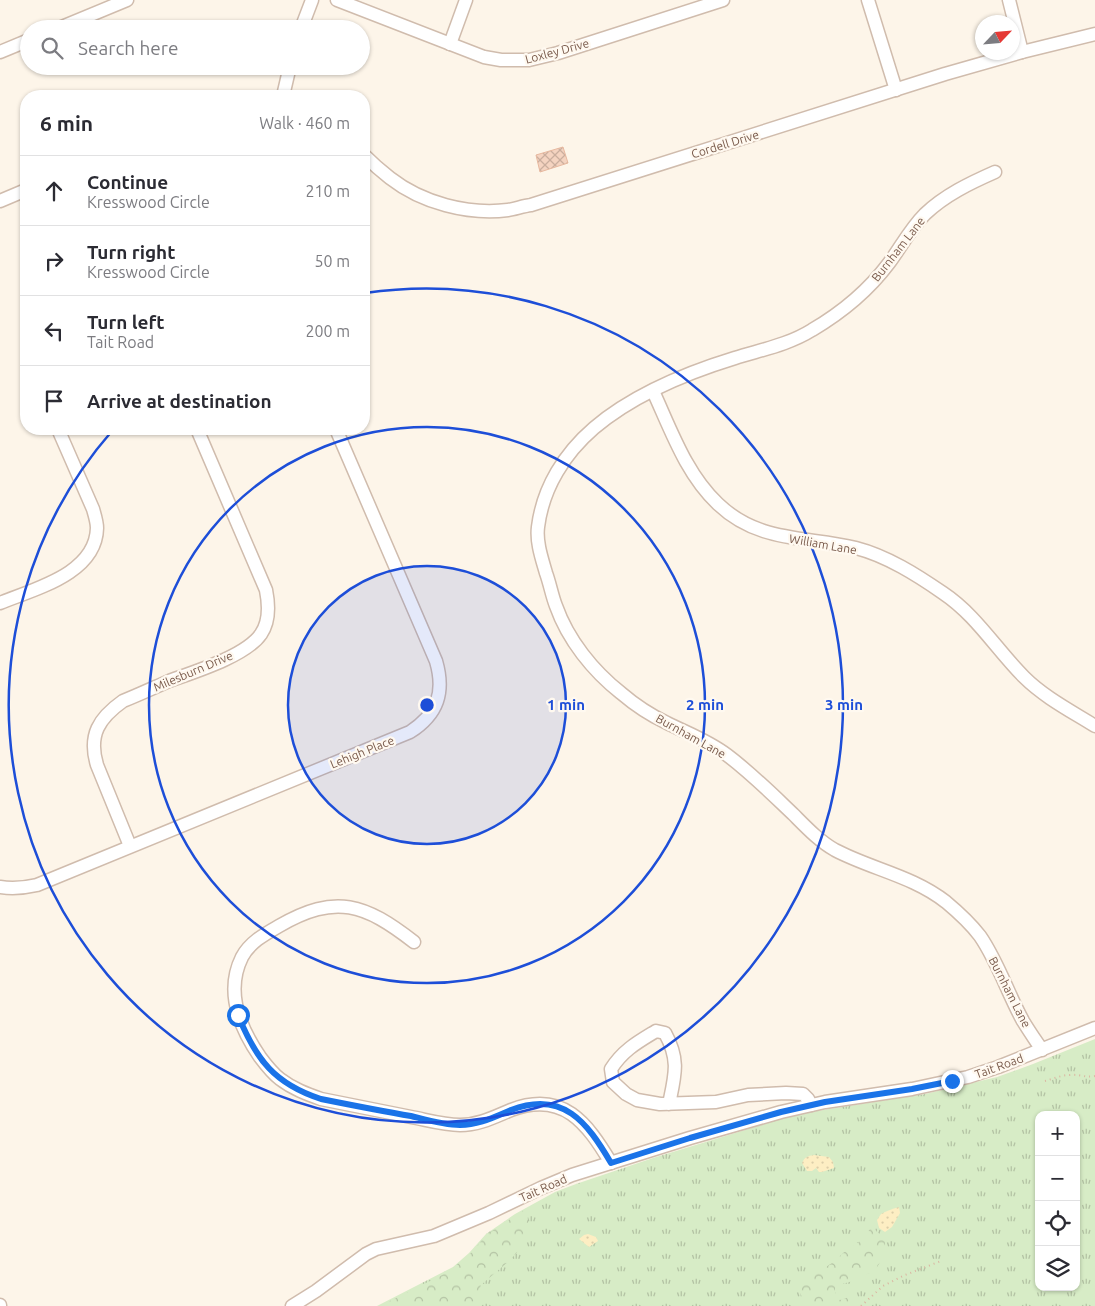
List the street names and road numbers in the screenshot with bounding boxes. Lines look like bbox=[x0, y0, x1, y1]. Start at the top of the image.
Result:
street label: Loxley Drive bbox=[524, 36, 590, 66]
street label: Cordell Drive bbox=[690, 128, 760, 160]
street label: Burnham Lane bbox=[869, 214, 927, 284]
street label: William Lane bbox=[788, 532, 858, 556]
street label: Milesburn Drive bbox=[151, 648, 235, 694]
street label: Burnham Lane bbox=[654, 711, 728, 761]
street label: Lehigh Place bbox=[328, 733, 396, 771]
street label: Burnham Lane bbox=[987, 954, 1033, 1030]
street label: Tait Road bbox=[973, 1051, 1025, 1081]
street label: Tait Road bbox=[517, 1172, 569, 1204]

